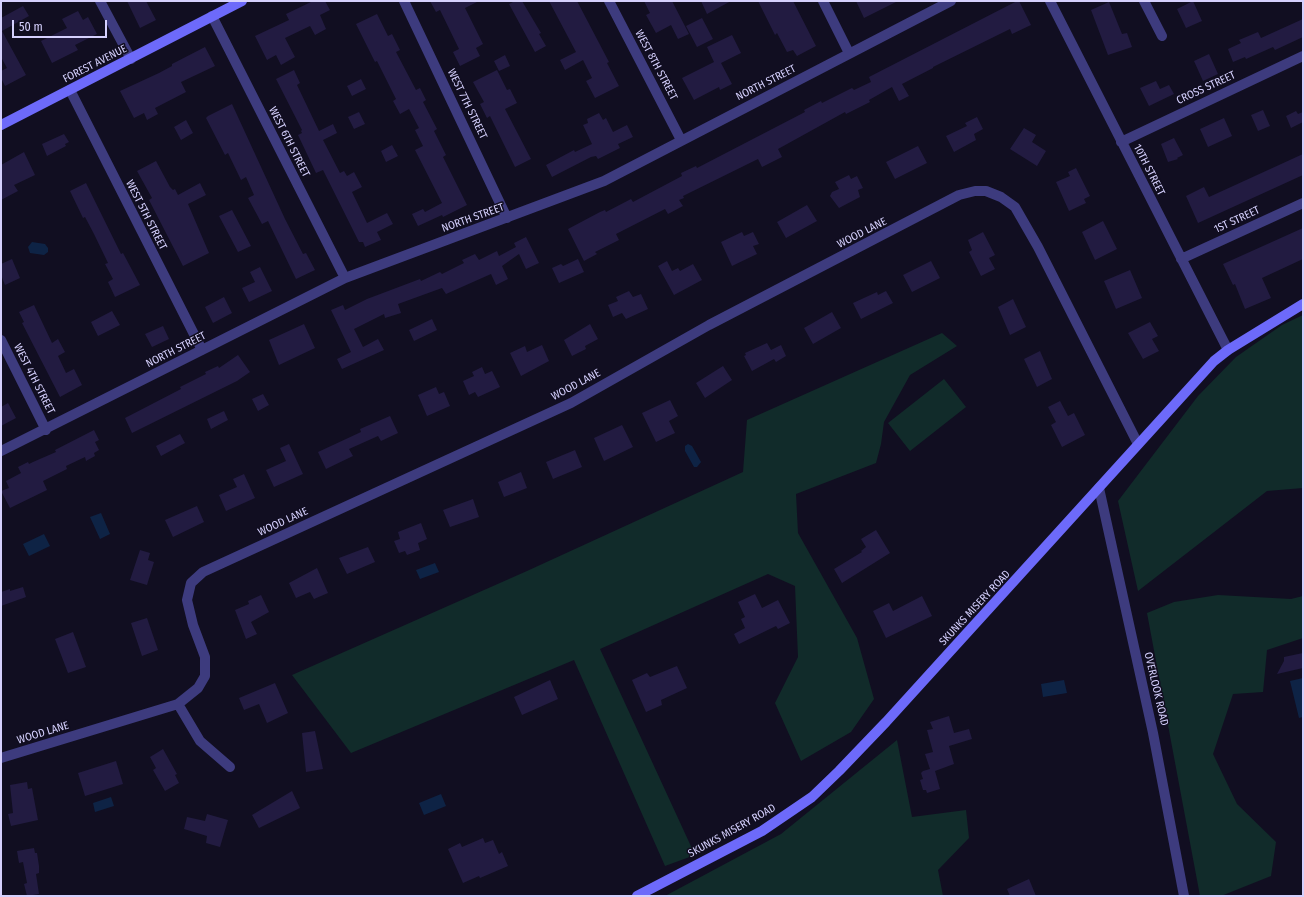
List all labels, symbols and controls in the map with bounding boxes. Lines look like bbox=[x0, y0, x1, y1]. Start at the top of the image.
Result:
scale bar bbox=[14, 12, 109, 38]
text: 50 m bbox=[19, 20, 43, 34]
street label: WEST 8TH STREET bbox=[632, 28, 680, 102]
street label: FOREST AVENUE bbox=[61, 42, 129, 86]
street label: NORTH STREET bbox=[734, 62, 798, 104]
street label: WEST 7TH STREET bbox=[444, 67, 490, 141]
street label: CROSS STREET bbox=[1174, 69, 1238, 107]
street label: WEST 6TH STREET bbox=[266, 105, 312, 179]
street label: 10TH STREET bbox=[1130, 142, 1168, 198]
street label: WEST 5TH STREET bbox=[123, 178, 169, 252]
street label: NORTH STREET bbox=[440, 201, 506, 235]
street label: 1ST STREET bbox=[1212, 204, 1262, 236]
street label: WOOD LANE bbox=[835, 215, 889, 251]
street label: NORTH STREET bbox=[144, 329, 208, 371]
street label: WEST 4TH STREET bbox=[11, 342, 57, 416]
street label: WOOD LANE bbox=[549, 367, 603, 403]
street label: WOOD LANE bbox=[256, 505, 310, 539]
street label: SKUNKS MISERY ROAD bbox=[937, 568, 1013, 648]
street label: OVERLOOK ROAD bbox=[1141, 651, 1171, 727]
street label: WOOD LANE bbox=[15, 719, 71, 747]
street label: SKUNKS MISERY ROAD bbox=[686, 801, 778, 861]

